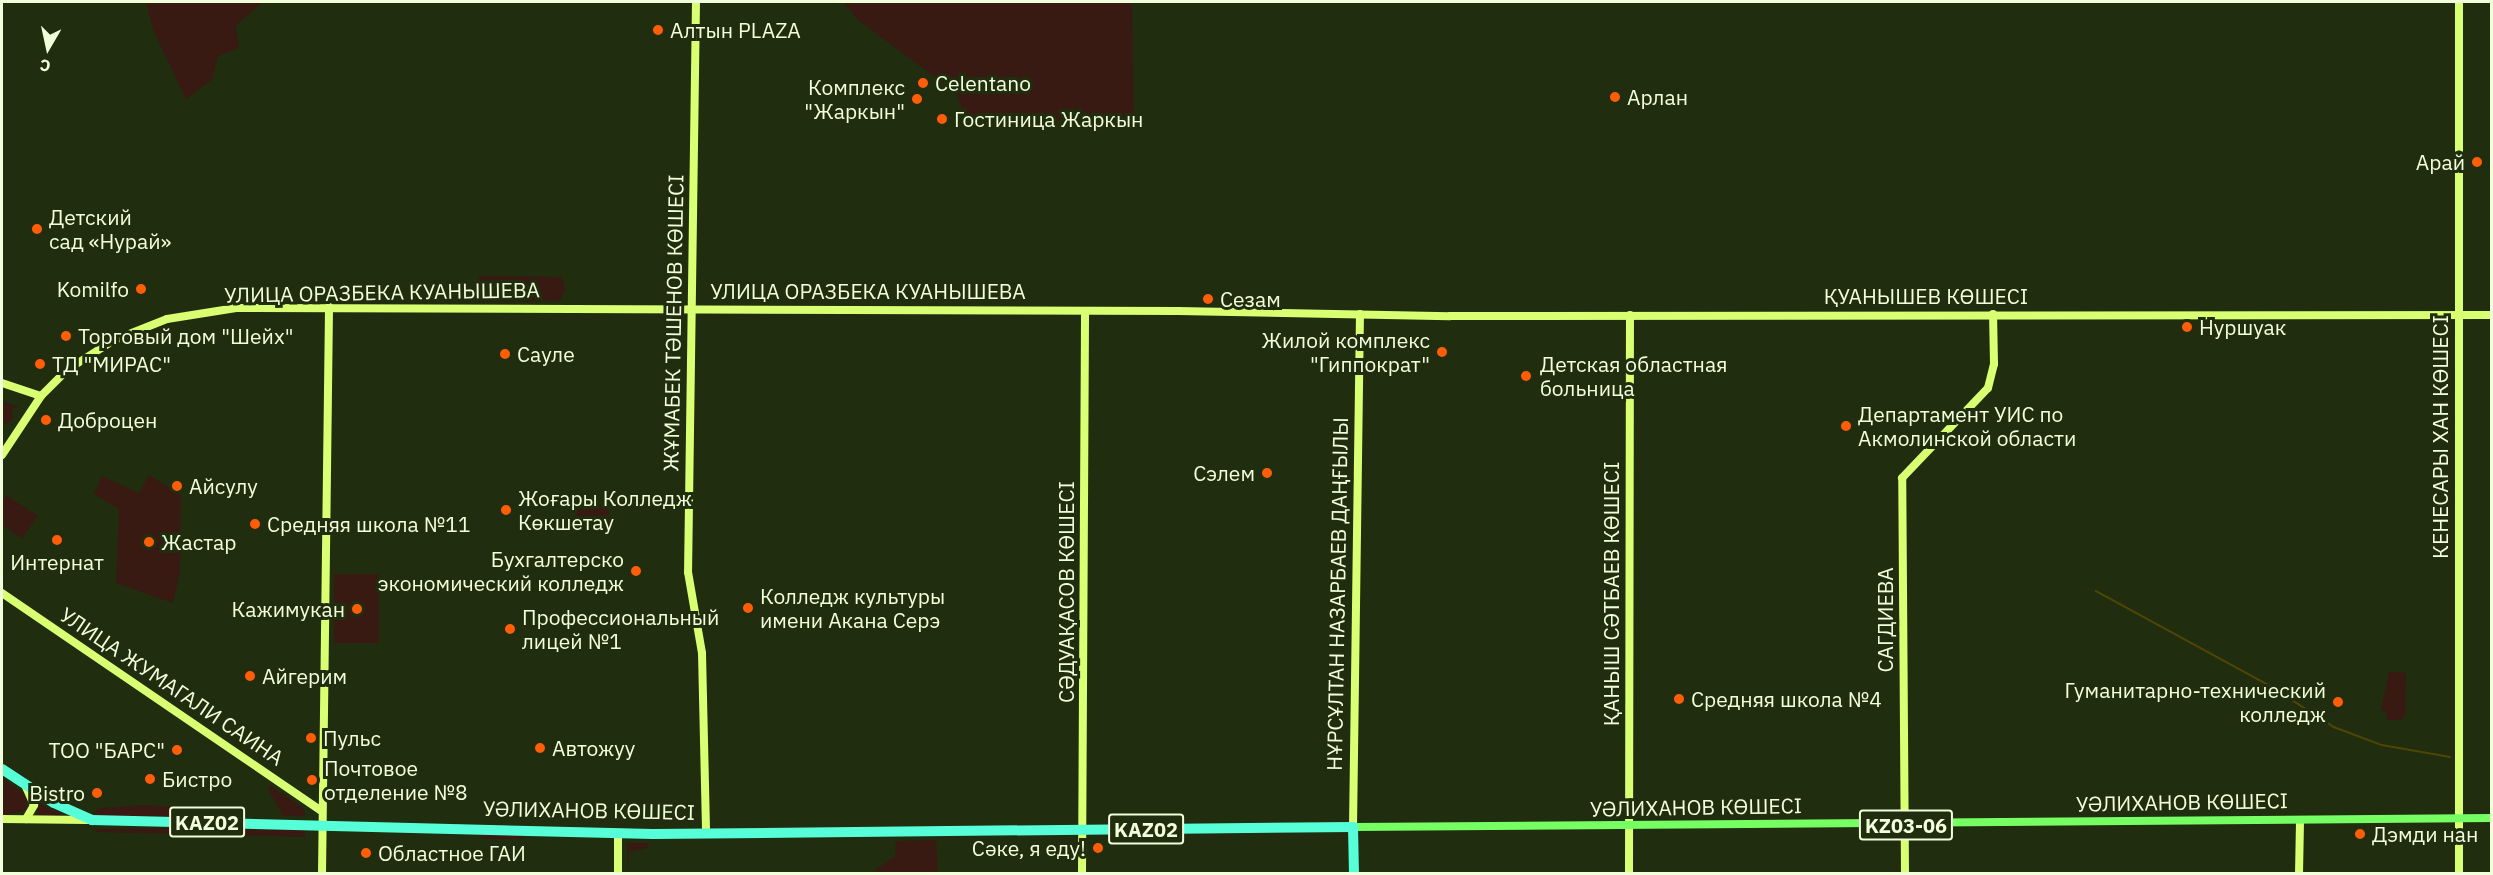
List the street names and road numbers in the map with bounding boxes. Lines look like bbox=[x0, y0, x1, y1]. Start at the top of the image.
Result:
street label: ЖҰМАБЕК ТӘШЕНОВ КӨШЕСІ bbox=[658, 174, 688, 472]
street label: УЛИЦА ОРАЗБЕКА КУАНЫШЕВА bbox=[224, 277, 540, 307]
street label: УЛИЦА ОРАЗБЕКА КУАНЫШЕВА bbox=[710, 278, 1026, 304]
street label: ҚУАНЫШЕВ КӨШЕСІ bbox=[1824, 283, 2028, 309]
street label: КЕНЕСАРЫ ХАН КӨШЕСІ bbox=[2427, 315, 2453, 559]
street label: НҰРСҰЛТАН НАЗАРБАЕВ ДАҢҒЫЛЫ bbox=[1321, 417, 1353, 771]
street label: ҚАНЫШ СӘТБАЕВ КӨШЕСІ bbox=[1598, 462, 1624, 726]
street label: СӘДУАҚАСОВ КӨШЕСІ bbox=[1053, 481, 1079, 703]
street label: САГДИЕВА bbox=[1872, 567, 1898, 673]
street label: УЛИЦА ЖУМАГАЛИ САИНА bbox=[55, 602, 289, 770]
street label: УӘЛИХАНОВ КӨШЕСІ bbox=[2076, 788, 2288, 816]
street label: УӘЛИХАНОВ КӨШЕСІ bbox=[1590, 793, 1802, 821]
street label: УӘЛИХАНОВ КӨШЕСІ bbox=[483, 796, 695, 824]
road number: KАZ02 bbox=[168, 805, 246, 839]
road number: KZ03-06 bbox=[1858, 808, 1954, 842]
road number: KАZ02 bbox=[1107, 812, 1185, 846]

